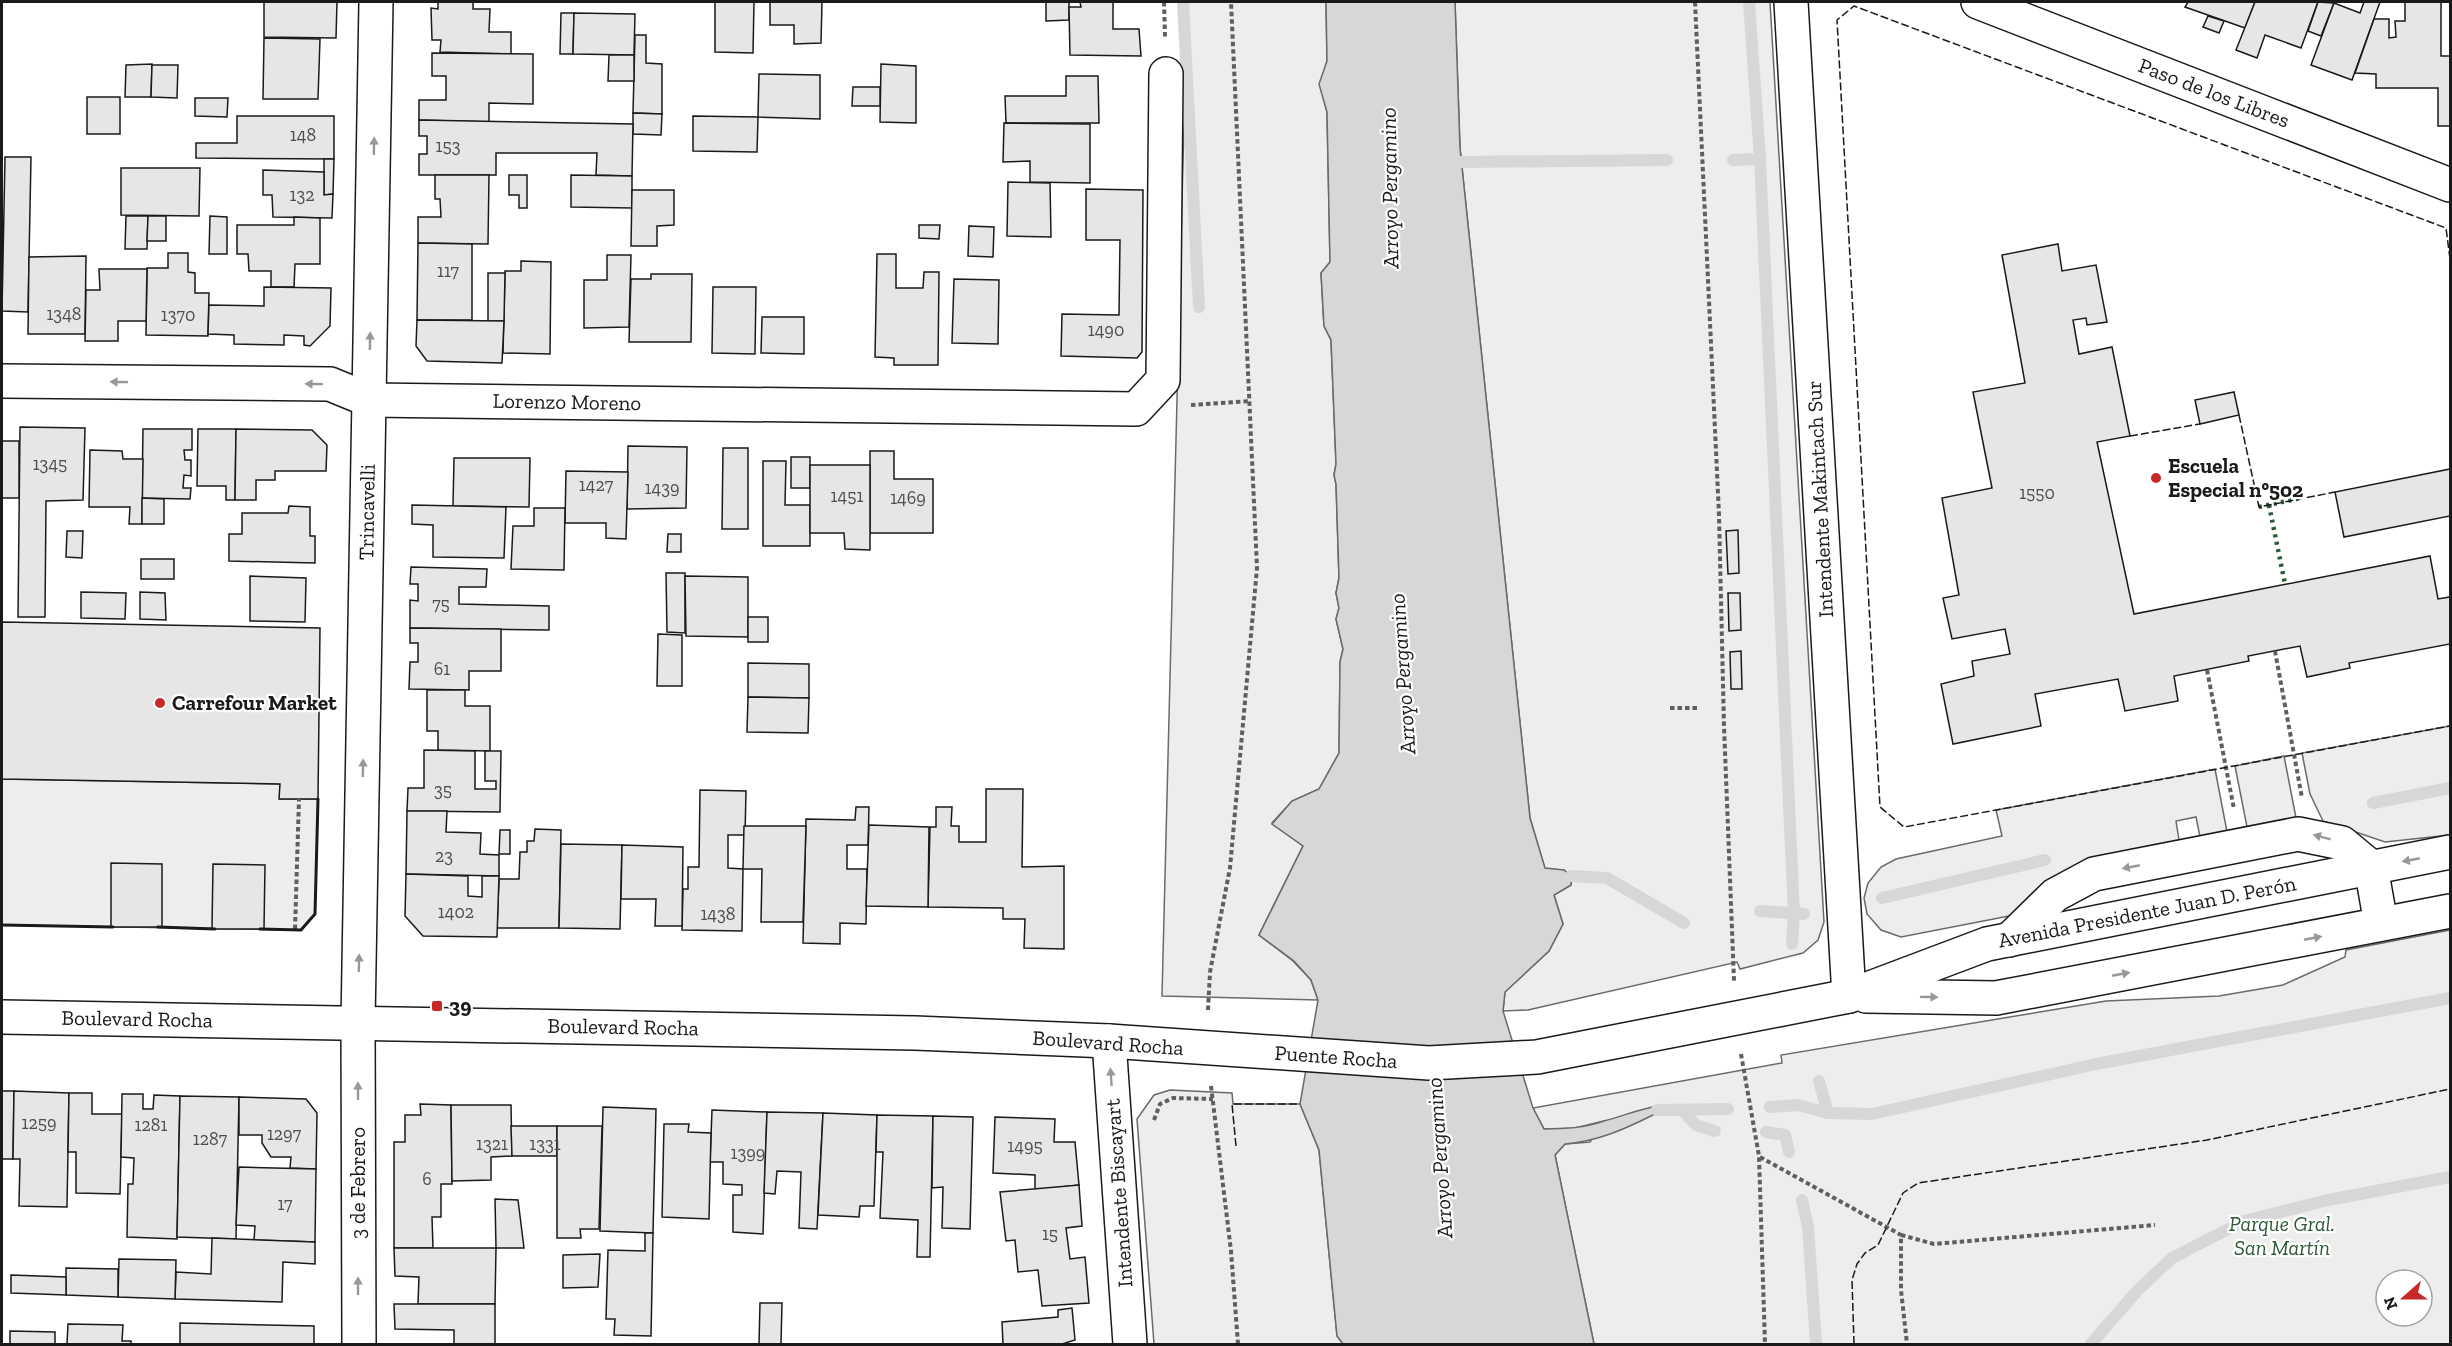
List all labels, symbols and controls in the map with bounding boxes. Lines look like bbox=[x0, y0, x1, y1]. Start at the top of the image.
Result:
street label: Paso de los Libres bbox=[2135, 52, 2293, 133]
water label: Arroyo Pergamino bbox=[1375, 107, 1404, 270]
house number: 148 bbox=[290, 124, 316, 146]
house number: 153 bbox=[436, 135, 461, 157]
one-way arrow bbox=[369, 137, 378, 156]
house number: 132 bbox=[289, 184, 315, 206]
house number: 117 bbox=[437, 260, 460, 282]
house number: 1348 bbox=[46, 303, 82, 325]
house number: 1370 bbox=[161, 304, 195, 326]
house number: 1490 bbox=[1088, 319, 1124, 341]
one-way arrow bbox=[365, 332, 375, 351]
one-way arrow bbox=[109, 377, 128, 387]
one-way arrow bbox=[304, 379, 323, 389]
street label: Intendente Makintach Sur bbox=[1801, 380, 1838, 618]
street label: Lorenzo Moreno bbox=[493, 388, 641, 415]
house number: 1345 bbox=[33, 453, 67, 475]
place label: Escuela Especial n°502 bbox=[2168, 453, 2303, 502]
street label: Trincavelli bbox=[353, 464, 380, 560]
marker: Escuela Especial n°502 bbox=[2149, 471, 2163, 485]
house number: 1427 bbox=[579, 474, 614, 496]
house number: 1439 bbox=[645, 477, 680, 499]
house number: 1550 bbox=[2019, 482, 2055, 504]
house number: 1451 bbox=[831, 485, 863, 507]
house number: 1469 bbox=[890, 487, 926, 509]
house number: 75 bbox=[432, 593, 450, 615]
water label: Arroyo Pergamino bbox=[1383, 593, 1422, 756]
house number: 61 bbox=[434, 658, 450, 680]
place label: Carrefour Market bbox=[172, 690, 337, 715]
marker: Carrefour Market bbox=[153, 696, 167, 710]
one-way arrow bbox=[358, 759, 367, 778]
house number: 35 bbox=[434, 779, 452, 801]
one-way arrow bbox=[2313, 832, 2331, 842]
house number: 23 bbox=[435, 845, 453, 867]
one-way arrow bbox=[2401, 856, 2420, 865]
one-way arrow bbox=[2121, 863, 2140, 872]
street label: Avenida Presidente Juan D. Perón bbox=[1996, 870, 2298, 953]
house number: 1402 bbox=[438, 901, 474, 923]
house number: 1438 bbox=[700, 903, 736, 925]
one-way arrow bbox=[2304, 933, 2323, 942]
one-way arrow bbox=[354, 954, 364, 973]
one-way arrow bbox=[2112, 969, 2131, 978]
one-way arrow bbox=[1919, 992, 1938, 1002]
place label: 39 bbox=[449, 993, 471, 1018]
marker: 39 bbox=[430, 999, 444, 1013]
street label: Boulevard Rocha bbox=[61, 1005, 213, 1032]
street label: Boulevard Rocha bbox=[547, 1013, 699, 1040]
street label: Boulevard Rocha bbox=[1032, 1025, 1184, 1060]
street label: Puente Rocha bbox=[1274, 1040, 1398, 1073]
one-way arrow bbox=[1106, 1067, 1116, 1086]
water label: Arroyo Pergamino bbox=[1420, 1077, 1459, 1240]
one-way arrow bbox=[353, 1082, 363, 1101]
street label: Intendente Biscayart bbox=[1099, 1098, 1138, 1288]
house number: 1259 bbox=[22, 1112, 56, 1134]
house number: 1281 bbox=[135, 1114, 167, 1136]
house number: 1297 bbox=[267, 1123, 302, 1145]
street label: 3 de Febrero bbox=[345, 1127, 370, 1239]
house number: 1287 bbox=[193, 1128, 228, 1150]
house number: 1321 bbox=[476, 1133, 508, 1155]
house number: 1331 bbox=[529, 1133, 561, 1155]
house number: 1495 bbox=[1007, 1135, 1043, 1157]
house number: 1399 bbox=[731, 1142, 765, 1164]
house number: 6 bbox=[422, 1168, 432, 1190]
house number: 17 bbox=[277, 1193, 293, 1215]
park label: Parque Gral. San Martín bbox=[2229, 1211, 2335, 1260]
house number: 15 bbox=[1042, 1223, 1058, 1245]
north arrow bbox=[2374, 1268, 2434, 1328]
one-way arrow bbox=[353, 1277, 363, 1296]
text: N bbox=[2379, 1294, 2402, 1312]

